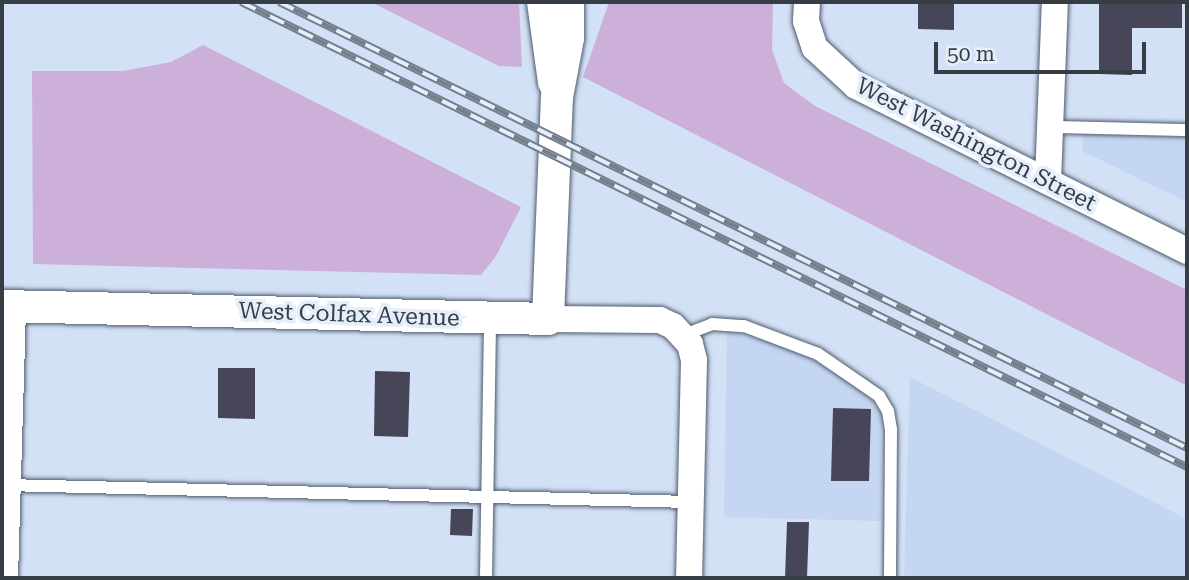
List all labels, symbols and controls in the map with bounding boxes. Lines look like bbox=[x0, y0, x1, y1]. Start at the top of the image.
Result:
scale bar bbox=[937, 28, 1149, 72]
text: 50 m bbox=[947, 42, 995, 66]
street label: West Washington Street bbox=[851, 72, 1101, 218]
street label: West Colfax Avenue bbox=[238, 297, 460, 333]

